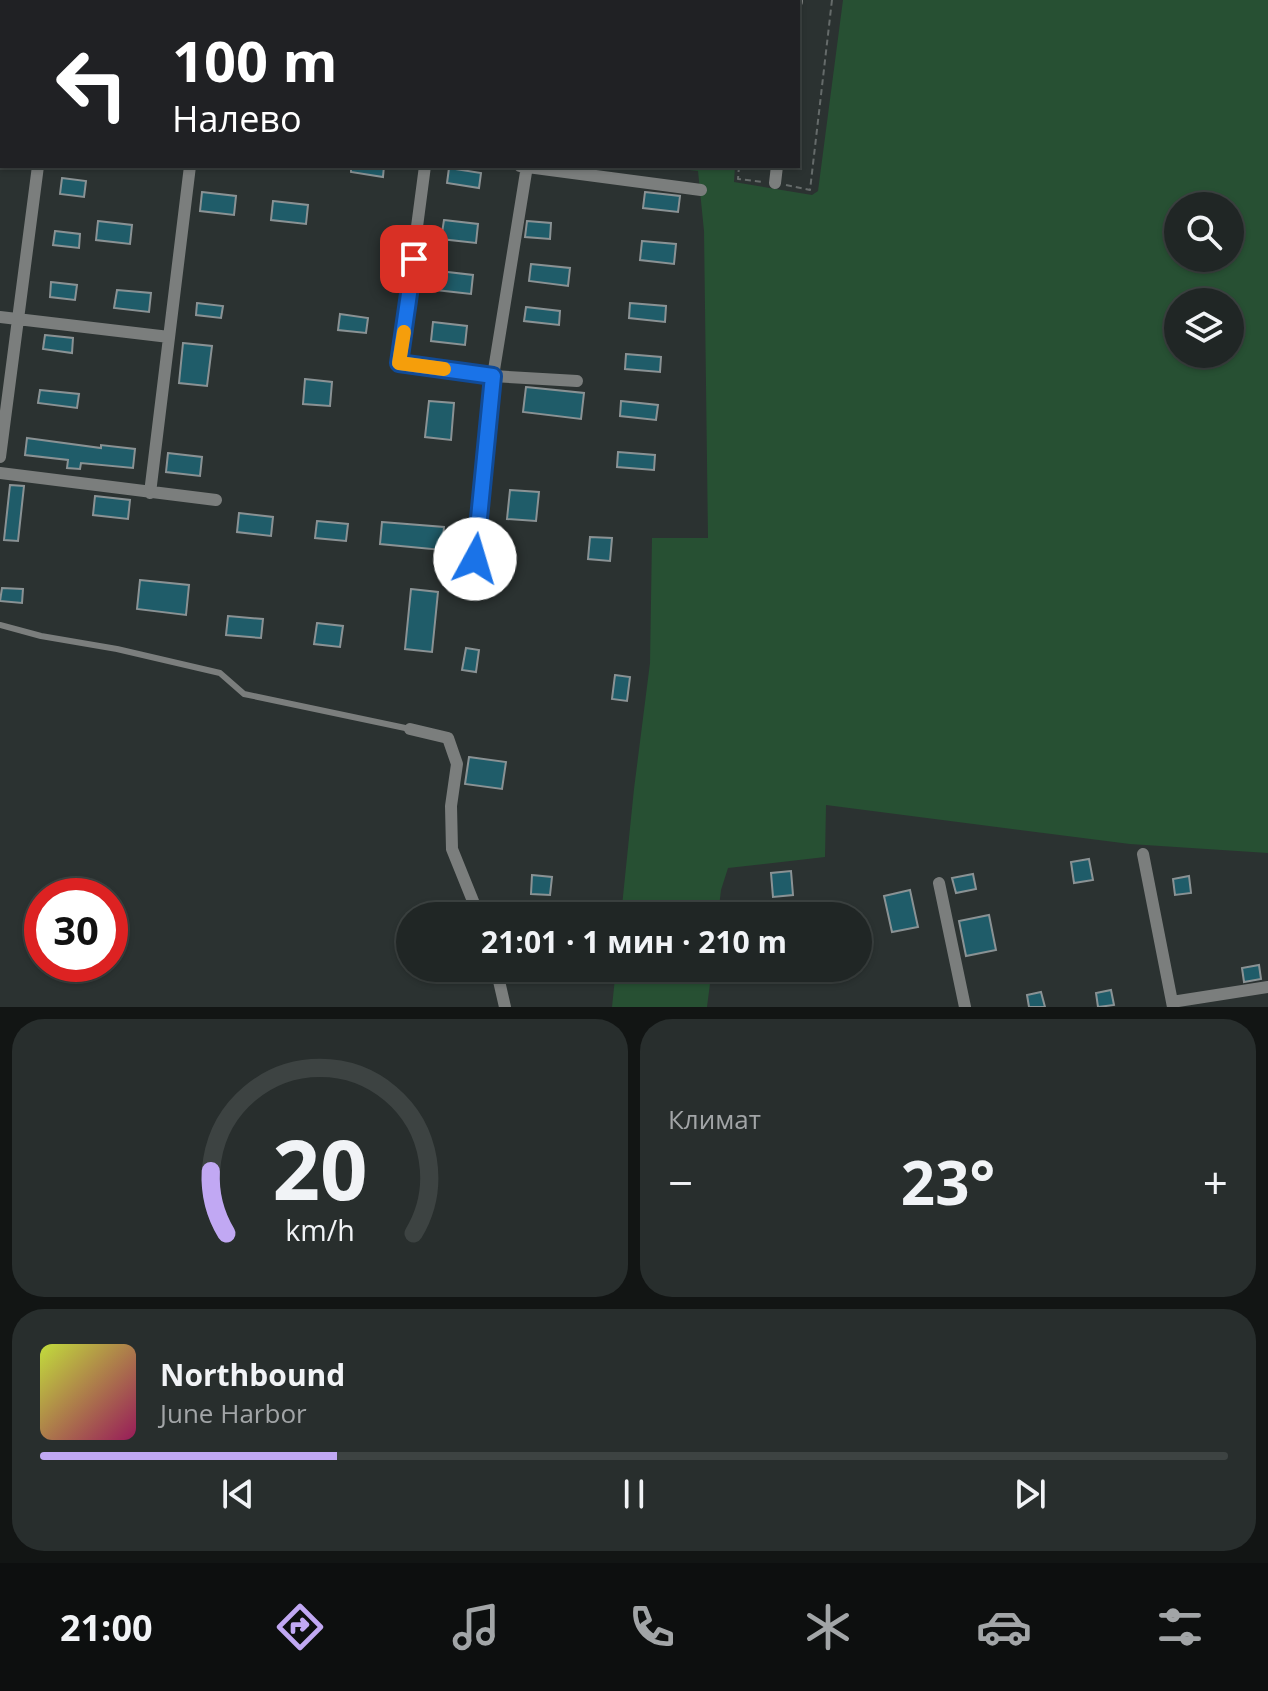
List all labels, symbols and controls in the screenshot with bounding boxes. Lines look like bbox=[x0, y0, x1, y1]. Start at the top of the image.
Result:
text: 100 m bbox=[172, 22, 338, 98]
icon: left bbox=[40, 32, 144, 136]
text: Налево bbox=[172, 94, 302, 143]
map controls bbox=[1164, 192, 1244, 368]
button: search bbox=[1164, 192, 1244, 272]
pin bbox=[380, 225, 448, 293]
icon: arrive bbox=[392, 237, 436, 281]
button: layers bbox=[1164, 288, 1244, 368]
position arrow bbox=[433, 517, 517, 601]
speed limit sign: 30 bbox=[24, 878, 128, 982]
text: 21:01 · 1 мин · 210 m bbox=[481, 921, 787, 962]
text: Климат bbox=[668, 1101, 761, 1137]
text: 20 bbox=[272, 1111, 368, 1224]
text: 23° bbox=[901, 1141, 995, 1223]
text: − bbox=[668, 1152, 693, 1212]
text: + bbox=[1203, 1152, 1228, 1212]
text: km/h bbox=[285, 1210, 355, 1249]
text: Northbound bbox=[160, 1354, 345, 1395]
text: June Harbor bbox=[160, 1395, 307, 1431]
icon: previous bbox=[216, 1472, 260, 1516]
icon: pause bbox=[612, 1472, 656, 1516]
icon: next bbox=[1008, 1472, 1052, 1516]
icon: directions bbox=[272, 1599, 328, 1655]
icon: music bbox=[448, 1599, 504, 1655]
icon: phone bbox=[624, 1599, 680, 1655]
icon: climate bbox=[800, 1599, 856, 1655]
icon: car bbox=[976, 1599, 1032, 1655]
icon: filters bbox=[1152, 1599, 1208, 1655]
text: 21:00 bbox=[60, 1603, 153, 1652]

